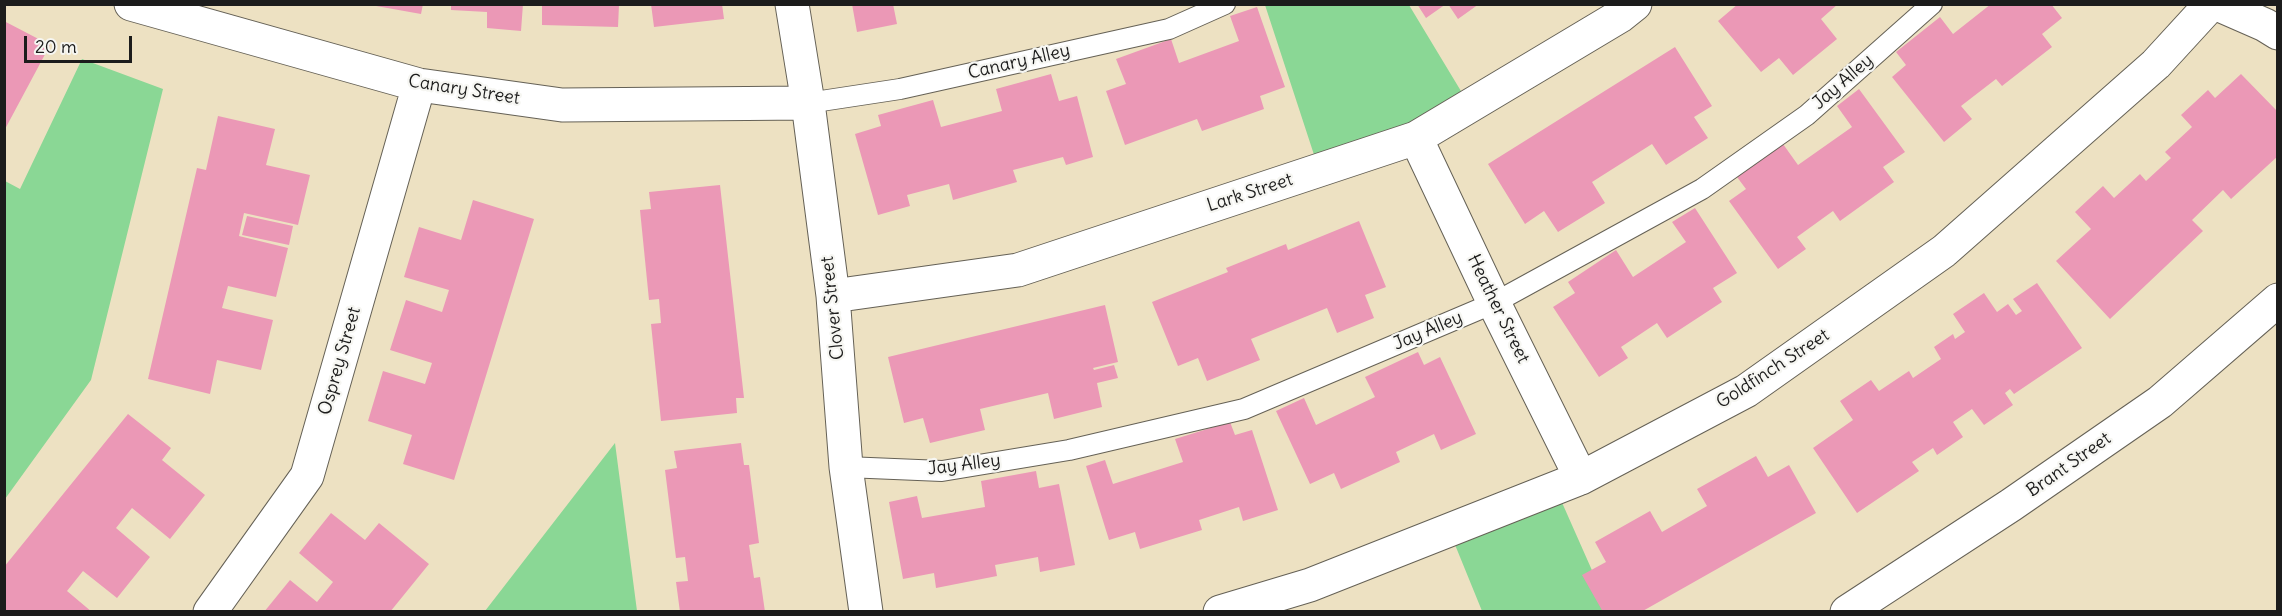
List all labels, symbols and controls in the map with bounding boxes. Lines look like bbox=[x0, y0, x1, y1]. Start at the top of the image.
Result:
scale bar bbox=[27, 24, 135, 62]
text: 20 m bbox=[35, 35, 77, 58]
street label: Canary Alley bbox=[966, 40, 1072, 84]
street label: Jay Alley bbox=[1808, 50, 1878, 114]
street label: Canary Street bbox=[407, 71, 521, 109]
street label: Lark Street bbox=[1204, 169, 1296, 217]
street label: Heather Street bbox=[1462, 251, 1534, 367]
street label: Clover Street bbox=[817, 255, 849, 361]
street label: Osprey Street bbox=[314, 304, 366, 418]
street label: Jay Alley bbox=[1390, 307, 1466, 355]
street label: Goldfinch Street bbox=[1713, 325, 1833, 413]
street label: Brant Street bbox=[2023, 428, 2115, 502]
street label: Jay Alley bbox=[926, 450, 1002, 480]

